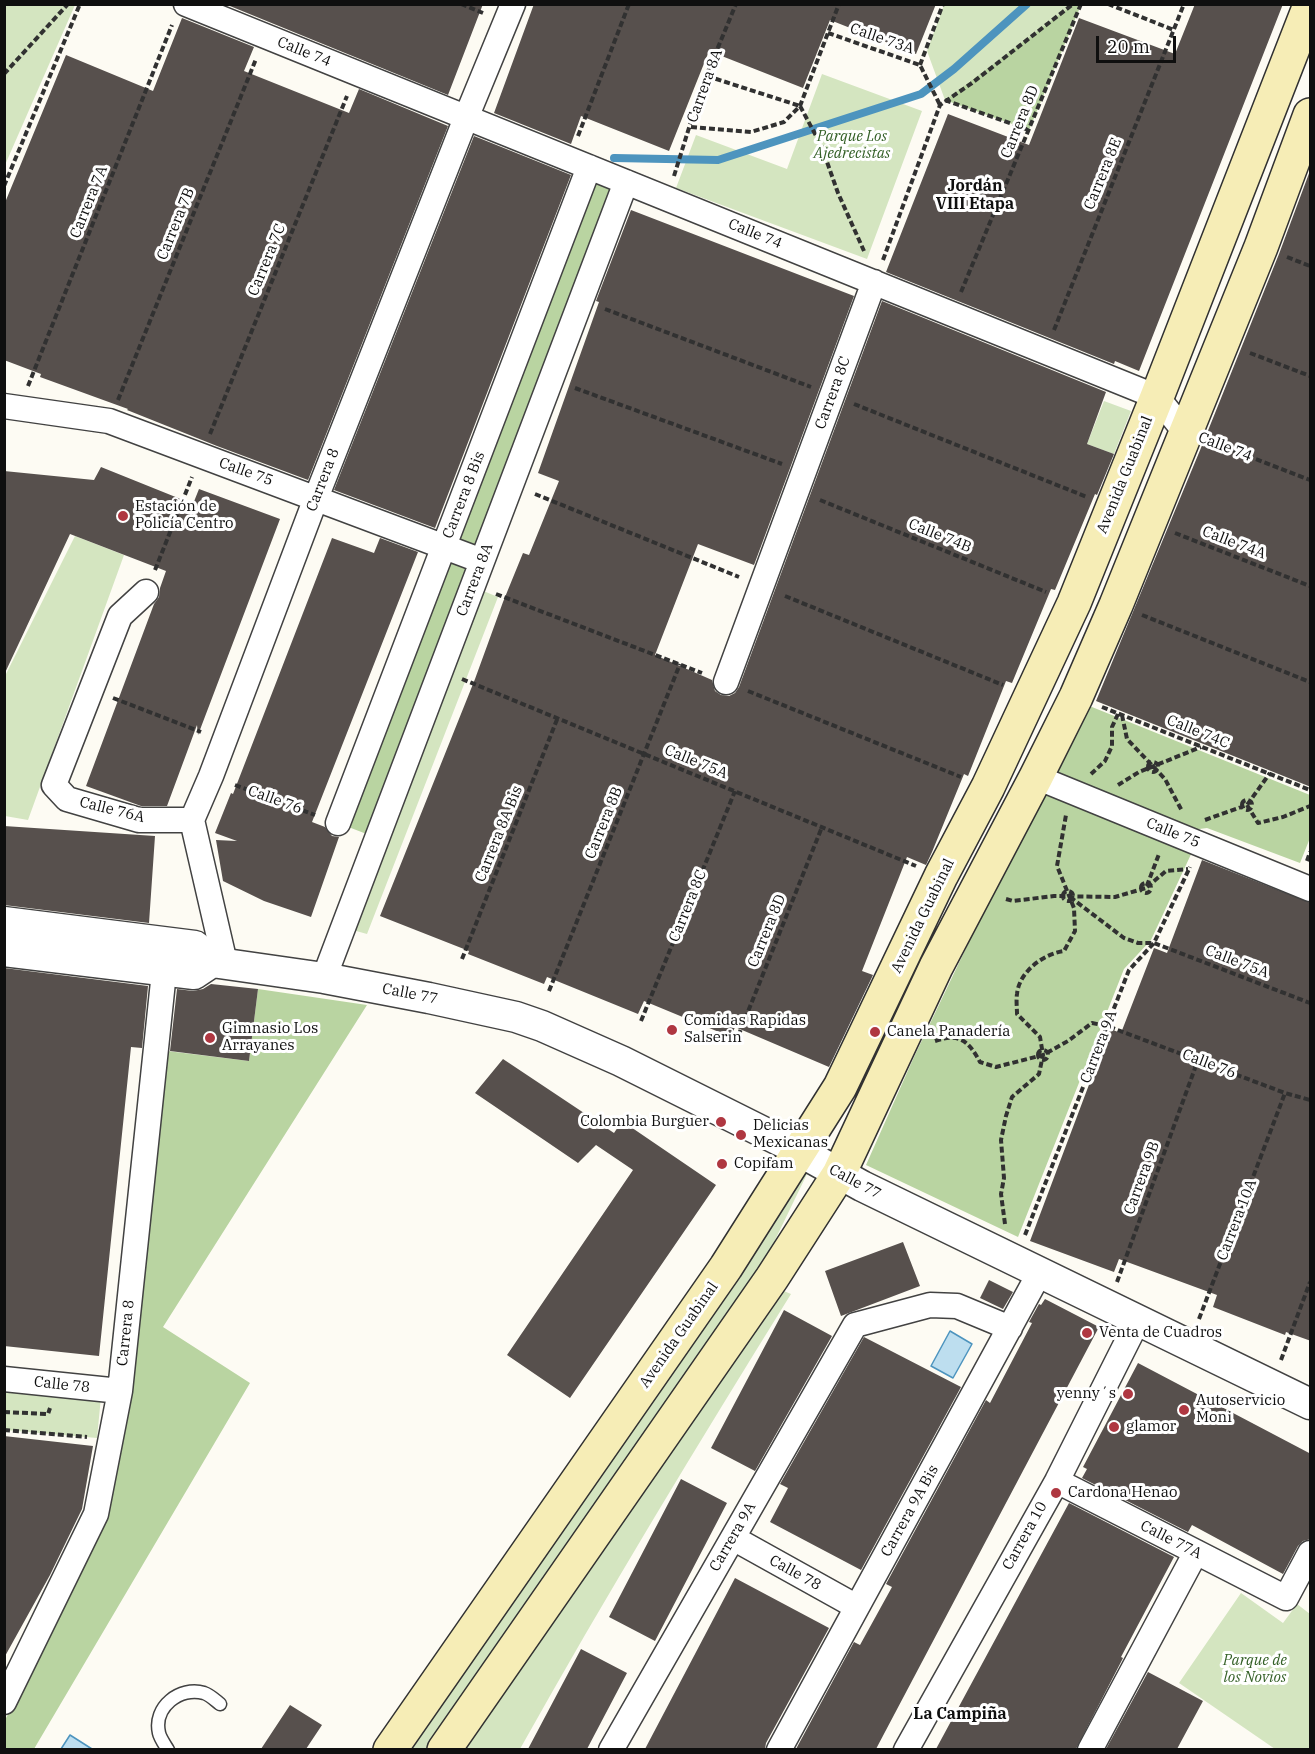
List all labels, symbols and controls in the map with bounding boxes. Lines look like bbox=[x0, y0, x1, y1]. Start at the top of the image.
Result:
street label: Calle 73A bbox=[848, 20, 916, 58]
scale bar bbox=[1099, 24, 1178, 62]
street label: Calle 74 bbox=[275, 33, 333, 71]
text: 20 m bbox=[1107, 35, 1150, 58]
street label: Carrera 8A bbox=[683, 47, 727, 125]
street label: Carrera 8D bbox=[997, 83, 1043, 161]
park label: Parque Los Ajedrecistas bbox=[814, 128, 890, 163]
street label: Carrera 8E bbox=[1080, 135, 1126, 213]
street label: Carrera 7A bbox=[66, 163, 112, 241]
district label: Jordán VIII Etapa bbox=[936, 176, 1014, 214]
street label: Carrera 7B bbox=[153, 185, 199, 263]
street label: Calle 74 bbox=[726, 215, 784, 253]
street label: Carrera 7C bbox=[244, 221, 290, 299]
street label: Carrera 8C bbox=[812, 354, 854, 432]
street label: Avenida Guabinal bbox=[1093, 414, 1157, 536]
street label: Calle 74 bbox=[1195, 429, 1255, 465]
street label: Carrera 8 bbox=[303, 446, 343, 514]
street label: Carrera 8 Bis bbox=[439, 449, 489, 541]
street label: Calle 75 bbox=[216, 454, 276, 490]
place label: Estación de Policía Centro bbox=[135, 498, 234, 533]
marker: Estación de Policía Centro bbox=[116, 509, 130, 523]
street label: Calle 74B bbox=[906, 515, 974, 557]
street label: Calle 74A bbox=[1200, 523, 1268, 563]
street label: Carrera 8A bbox=[453, 541, 497, 619]
street label: Calle 74C bbox=[1164, 711, 1232, 753]
street label: Calle 75A bbox=[662, 741, 730, 783]
street label: Calle 76 bbox=[245, 782, 305, 818]
street label: Carrera 8A Bis bbox=[471, 783, 527, 885]
street label: Carrera 8B bbox=[581, 784, 627, 862]
street label: Calle 76A bbox=[78, 793, 146, 827]
street label: Calle 75 bbox=[1144, 814, 1202, 852]
street label: Avenida Guabinal bbox=[888, 856, 958, 976]
street label: Carrera 8C bbox=[665, 867, 711, 945]
street label: Carrera 8D bbox=[744, 892, 790, 970]
street label: Calle 75A bbox=[1203, 942, 1271, 982]
street label: Calle 77 bbox=[381, 980, 439, 1008]
street label: Carrera 9A bbox=[1077, 1008, 1121, 1086]
place label: Comidas Rapidas Salserin bbox=[684, 1012, 806, 1047]
place label: Gimnasio Los Arrayanes bbox=[222, 1020, 318, 1055]
marker: Comidas Rapidas Salserin bbox=[665, 1023, 679, 1037]
place label: Canela Panadería bbox=[887, 1023, 1010, 1041]
marker: Canela Panadería bbox=[868, 1025, 882, 1039]
marker: Gimnasio Los Arrayanes bbox=[203, 1031, 217, 1045]
street label: Calle 76 bbox=[1179, 1046, 1239, 1082]
place label: Colombia Burguer bbox=[580, 1113, 709, 1131]
marker: Colombia Burguer bbox=[714, 1115, 728, 1129]
place label: Delicias Mexicanas bbox=[753, 1117, 828, 1152]
marker: Delicias Mexicanas bbox=[734, 1128, 748, 1142]
street label: Carrera 9B bbox=[1120, 1139, 1164, 1217]
place label: Copifam bbox=[734, 1155, 794, 1173]
marker: Copifam bbox=[715, 1157, 729, 1171]
street label: Calle 77 bbox=[826, 1161, 884, 1203]
street label: Carrera 10A bbox=[1213, 1177, 1261, 1263]
street label: Avenida Guabinal bbox=[636, 1279, 722, 1391]
street label: Carrera 8 bbox=[114, 1299, 138, 1367]
place label: Venta de Cuadros bbox=[1099, 1324, 1222, 1342]
marker: Venta de Cuadros bbox=[1080, 1326, 1094, 1340]
street label: Calle 78 bbox=[33, 1373, 91, 1397]
place label: yenny´s bbox=[1057, 1385, 1116, 1403]
marker: yenny´s bbox=[1121, 1387, 1135, 1401]
place label: Autoservicio Moni bbox=[1196, 1392, 1285, 1427]
marker: Autoservicio Moni bbox=[1177, 1403, 1191, 1417]
place label: glamor bbox=[1126, 1418, 1176, 1436]
marker: glamor bbox=[1107, 1420, 1121, 1434]
street label: Carrera 9A Bis bbox=[877, 1462, 943, 1560]
place label: Cardona Henao bbox=[1068, 1484, 1177, 1502]
marker: Cardona Henao bbox=[1049, 1486, 1063, 1500]
street label: Carrera 9A bbox=[706, 1499, 760, 1575]
street label: Carrera 10 bbox=[999, 1499, 1051, 1573]
street label: Calle 77A bbox=[1137, 1517, 1205, 1563]
street label: Calle 78 bbox=[766, 1551, 824, 1595]
park label: Parque de los Novios bbox=[1223, 1652, 1287, 1687]
district label: La Campiña bbox=[913, 1704, 1007, 1724]

